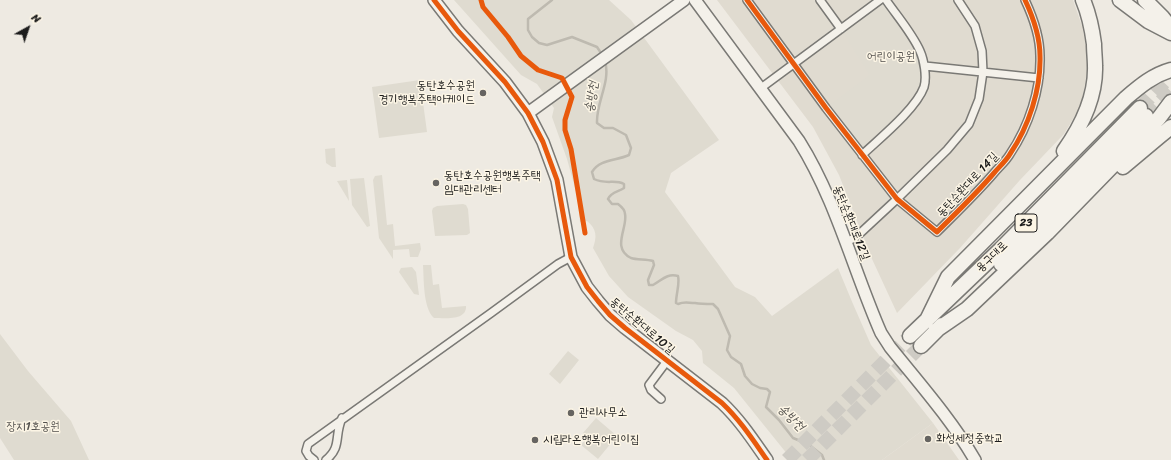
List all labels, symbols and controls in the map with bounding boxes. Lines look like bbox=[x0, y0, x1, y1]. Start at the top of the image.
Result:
north arrow bbox=[8, 8, 48, 48]
text: N bbox=[27, 9, 45, 28]
park label: 어린이공원 bbox=[867, 50, 915, 64]
place label: 동탄호수공원 경기행복주택아케이드 bbox=[378, 79, 475, 107]
water label: 송방천 bbox=[582, 80, 602, 114]
marker: 동탄호수공원 경기행복주택아케이드 bbox=[478, 88, 488, 98]
street label: 동탄순환대로 14길 bbox=[934, 150, 1002, 220]
place label: 동탄호수공원행복주택 임대관리센터 bbox=[444, 169, 541, 197]
marker: 동탄호수공원행복주택 임대관리센터 bbox=[431, 178, 441, 188]
street label: 동탄순환대로12길 bbox=[829, 183, 873, 263]
road number: 23 bbox=[1015, 214, 1037, 232]
street label: 용구대로 bbox=[973, 238, 1011, 276]
street label: 동탄순환대로10길 bbox=[607, 295, 677, 357]
water label: 송방천 bbox=[774, 401, 808, 435]
place label: 관리사무소 bbox=[579, 406, 627, 420]
marker: 관리사무소 bbox=[566, 408, 576, 418]
park label: 장지1호공원 bbox=[6, 420, 60, 434]
place label: 화성세정중학교 bbox=[936, 432, 1004, 446]
place label: 시립라온행복어린이집 bbox=[543, 433, 640, 447]
marker: 화성세정중학교 bbox=[923, 434, 933, 444]
marker: 시립라온행복어린이집 bbox=[530, 435, 540, 445]

